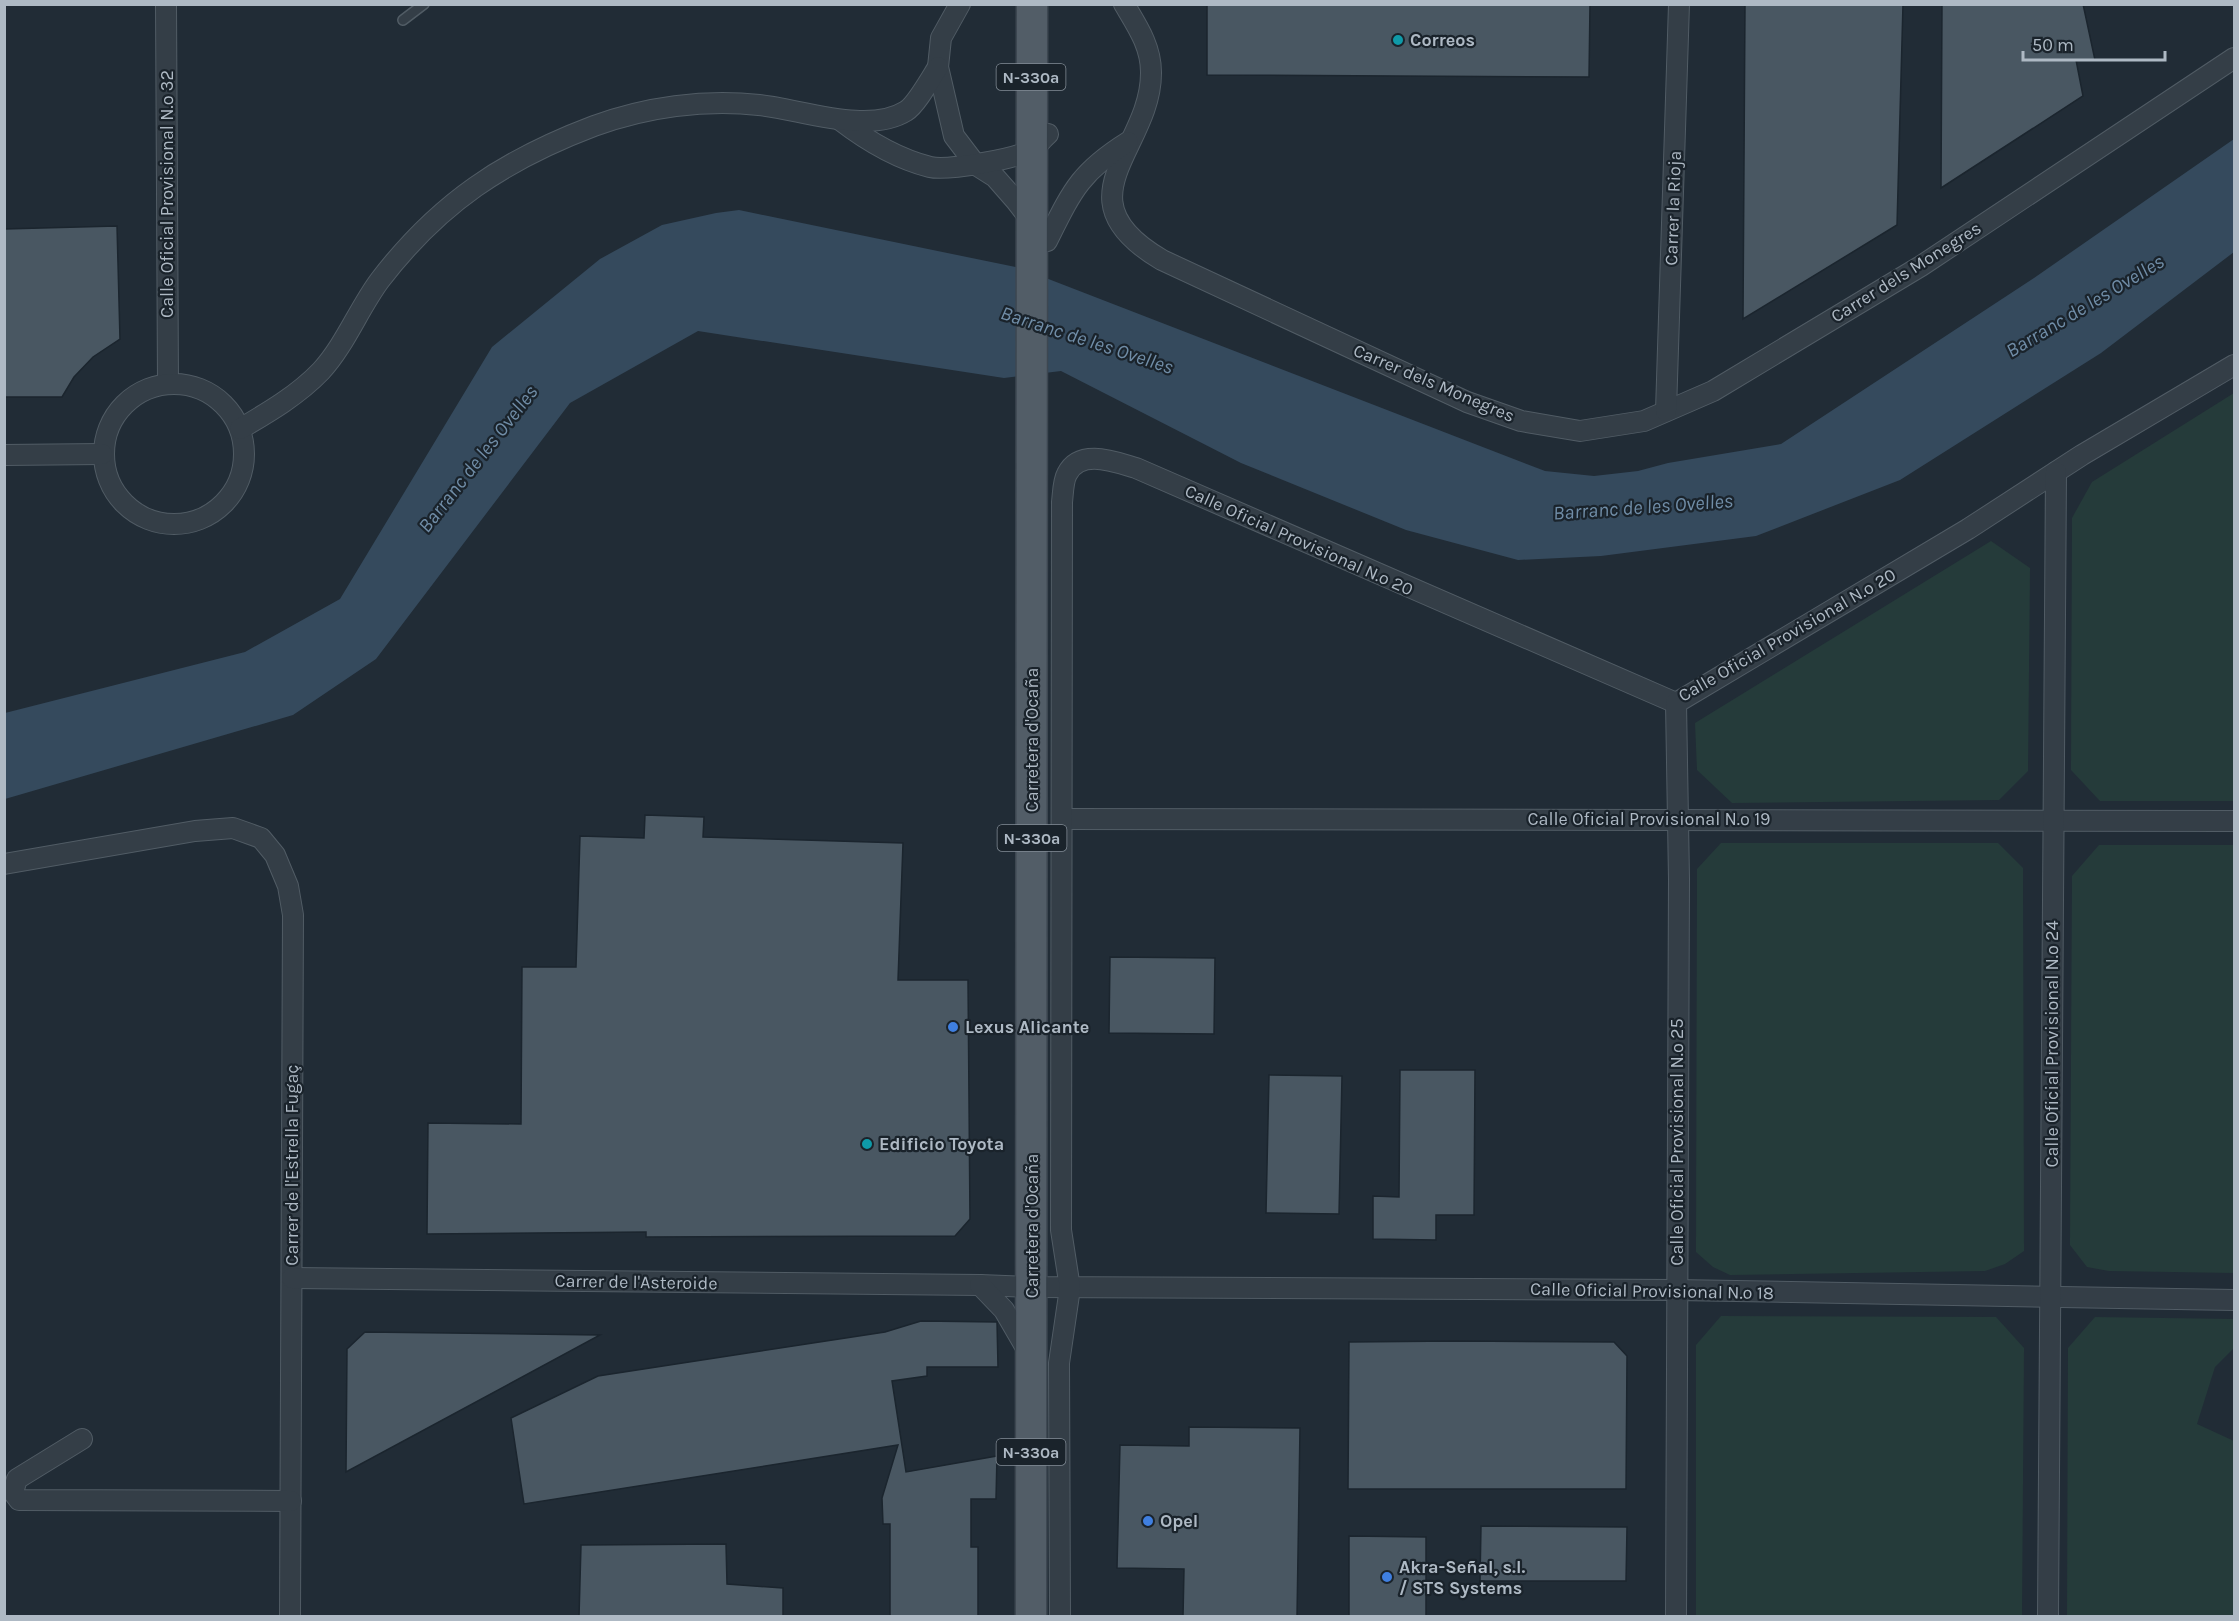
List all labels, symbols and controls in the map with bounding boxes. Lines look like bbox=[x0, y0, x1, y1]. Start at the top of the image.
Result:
scale bar bbox=[2023, 24, 2166, 62]
place label: Correos bbox=[1410, 29, 1475, 51]
marker: Correos bbox=[1391, 33, 1405, 47]
text: 50 m bbox=[2032, 34, 2074, 56]
road number: N-330a bbox=[996, 64, 1066, 90]
street label: Calle Oficial Provisional N.º 32 bbox=[156, 70, 178, 318]
street label: Carrer la Rioja bbox=[1660, 150, 1686, 266]
street label: Carrer dels Monegres bbox=[1827, 217, 1985, 327]
water label: Barranc de les Ovelles bbox=[2002, 250, 2168, 362]
water label: Barranc de les Ovelles bbox=[998, 301, 1176, 379]
street label: Carrer dels Monegres bbox=[1350, 339, 1518, 427]
water label: Barranc de les Ovelles bbox=[413, 381, 543, 537]
street label: Calle Oficial Provisional N.º 20 bbox=[1181, 480, 1417, 600]
water label: Barranc de les Ovelles bbox=[1552, 489, 1734, 525]
street label: Calle Oficial Provisional N.º 20 bbox=[1674, 564, 1900, 706]
street label: Carretera d'Ocaña bbox=[1021, 668, 1043, 812]
street label: Calle Oficial Provisional N.º 19 bbox=[1527, 808, 1771, 830]
road number: N-330a bbox=[998, 825, 1066, 851]
street label: Calle Oficial Provisional N.º 24 bbox=[2041, 920, 2063, 1168]
place label: Lexus Alicante bbox=[965, 1016, 1089, 1038]
street label: Calle Oficial Provisional N.º 25 bbox=[1666, 1018, 1688, 1266]
marker: Lexus Alicante bbox=[946, 1020, 960, 1034]
street label: Carrer de l'Estrella Fugaç bbox=[281, 1064, 303, 1266]
place label: Edificio Toyota bbox=[879, 1133, 1004, 1155]
marker: Edificio Toyota bbox=[860, 1137, 874, 1151]
street label: Carretera d'Ocaña bbox=[1021, 1154, 1043, 1298]
street label: Carrer de l'Asteroide bbox=[554, 1270, 718, 1294]
street label: Calle Oficial Provisional N.º 18 bbox=[1530, 1278, 1774, 1304]
road number: N-330a bbox=[996, 1439, 1066, 1465]
place label: Opel bbox=[1160, 1510, 1198, 1532]
marker: Opel bbox=[1141, 1514, 1155, 1528]
place label: Akra-Señal, s.l. / STS Systems bbox=[1399, 1556, 1525, 1599]
marker: Akra-Señal, s.l. / STS Systems bbox=[1380, 1570, 1394, 1584]

